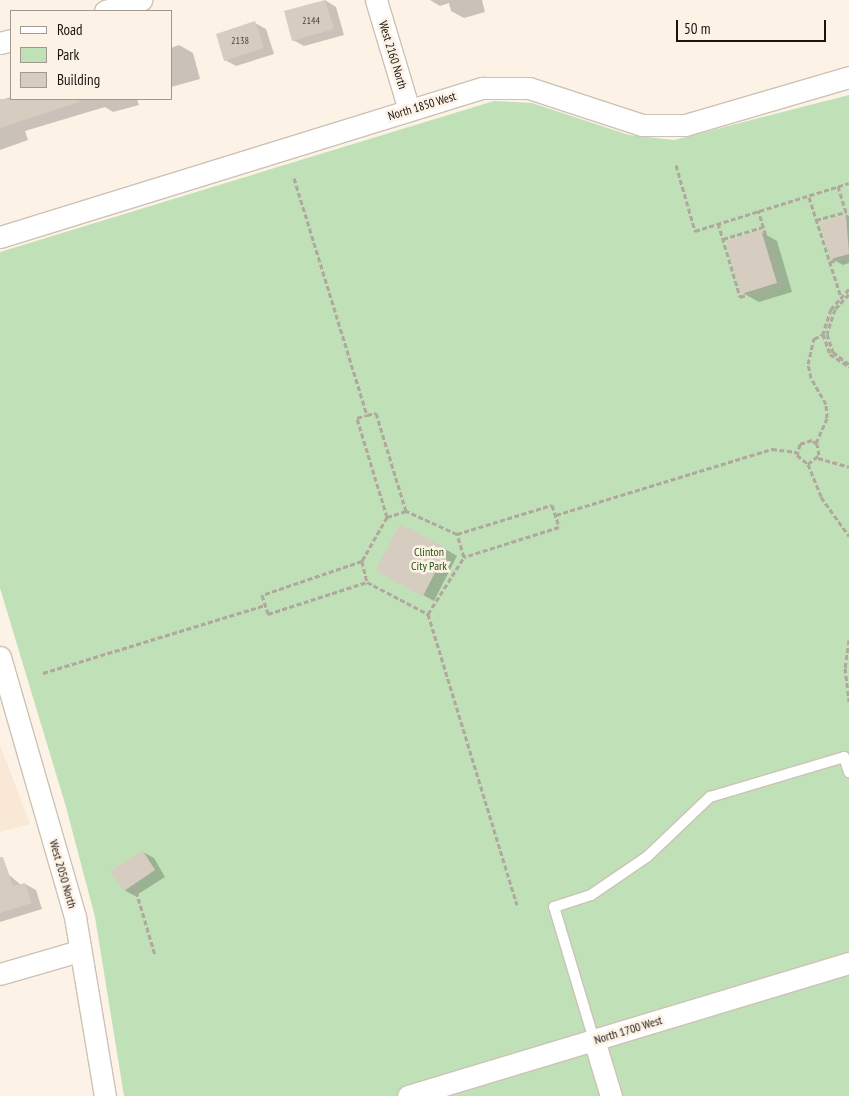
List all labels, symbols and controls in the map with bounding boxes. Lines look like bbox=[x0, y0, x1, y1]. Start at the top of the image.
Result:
legend bbox=[10, 10, 172, 100]
scale bar bbox=[679, 10, 829, 42]
house number: 2144 bbox=[302, 15, 320, 27]
street label: West 2160 North bbox=[376, 19, 410, 91]
text: 50 m bbox=[684, 19, 710, 38]
text: Road bbox=[57, 20, 83, 39]
house number: 2138 bbox=[231, 35, 249, 47]
text: Park bbox=[57, 45, 79, 64]
text: Building bbox=[57, 70, 100, 89]
street label: North 1850 West bbox=[386, 89, 458, 123]
park label: Clinton City Park bbox=[411, 545, 447, 573]
street label: West 2050 North bbox=[46, 838, 80, 910]
street label: North 1700 West bbox=[592, 1013, 664, 1047]

